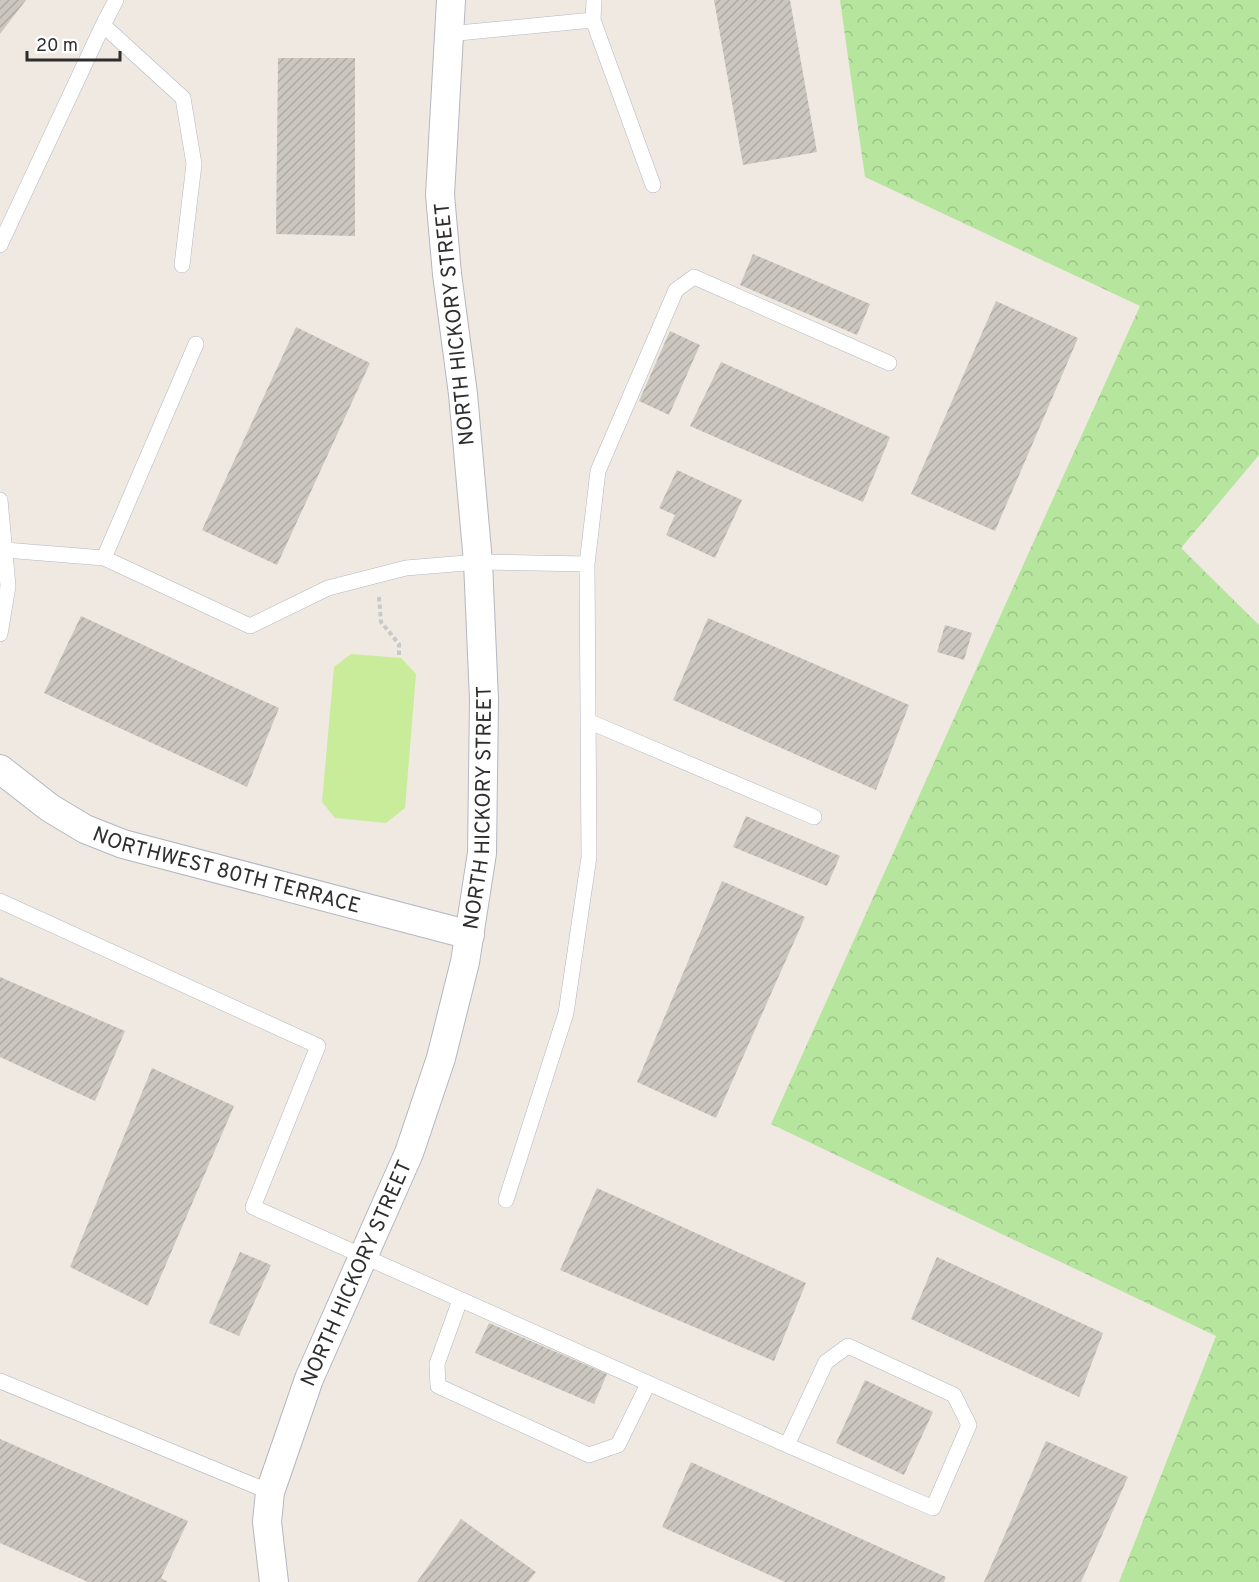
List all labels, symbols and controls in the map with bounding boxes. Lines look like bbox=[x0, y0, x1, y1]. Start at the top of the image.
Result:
scale bar bbox=[27, 24, 120, 62]
text: 20 m bbox=[36, 35, 78, 58]
street label: NORTH HICKORY STREET bbox=[429, 201, 482, 447]
street label: NORTH HICKORY STREET bbox=[458, 685, 499, 931]
street label: NORTHWEST 80TH TERRACE bbox=[88, 821, 363, 921]
street label: NORTH HICKORY STREET bbox=[295, 1156, 419, 1391]

